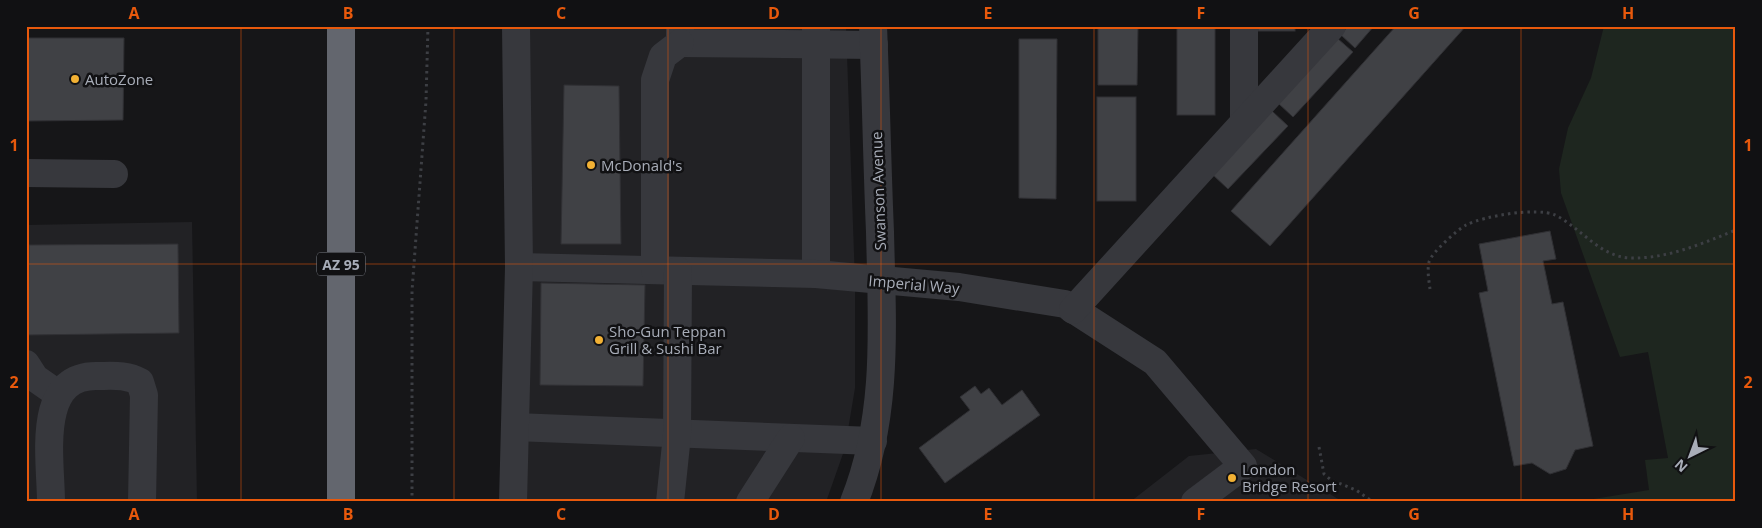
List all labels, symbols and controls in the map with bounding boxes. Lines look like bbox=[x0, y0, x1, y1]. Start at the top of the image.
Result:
text: A bbox=[128, 2, 140, 24]
text: B bbox=[343, 2, 353, 24]
text: C bbox=[556, 2, 566, 24]
text: D bbox=[768, 2, 780, 24]
text: E bbox=[984, 2, 993, 24]
text: F bbox=[1197, 2, 1205, 24]
text: G bbox=[1408, 2, 1420, 24]
text: H bbox=[1622, 2, 1634, 24]
place label: AutoZone bbox=[85, 69, 153, 89]
marker: AutoZone bbox=[69, 73, 81, 85]
street label: Swanson Avenue bbox=[866, 131, 890, 251]
text: 1 bbox=[9, 134, 19, 156]
text: 1 bbox=[1743, 134, 1753, 156]
place label: McDonald's bbox=[601, 155, 683, 175]
marker: McDonald's bbox=[585, 159, 597, 171]
road number: AZ 95 bbox=[317, 252, 365, 276]
street label: Imperial Way bbox=[868, 270, 961, 298]
place label: Sho-Gun Teppan Grill & Sushi Bar bbox=[609, 321, 726, 358]
marker: Sho-Gun Teppan Grill & Sushi Bar bbox=[593, 334, 605, 346]
text: 2 bbox=[9, 371, 19, 393]
text: 2 bbox=[1743, 371, 1753, 393]
north arrow bbox=[1664, 430, 1714, 480]
text: N bbox=[1670, 455, 1692, 477]
place label: London Bridge Resort bbox=[1242, 459, 1337, 496]
marker: London Bridge Resort bbox=[1226, 472, 1238, 484]
text: A bbox=[128, 503, 140, 525]
text: B bbox=[343, 503, 353, 525]
text: C bbox=[556, 503, 566, 525]
text: D bbox=[768, 503, 780, 525]
text: E bbox=[984, 503, 993, 525]
text: F bbox=[1197, 503, 1205, 525]
text: G bbox=[1408, 503, 1420, 525]
text: H bbox=[1622, 503, 1634, 525]

